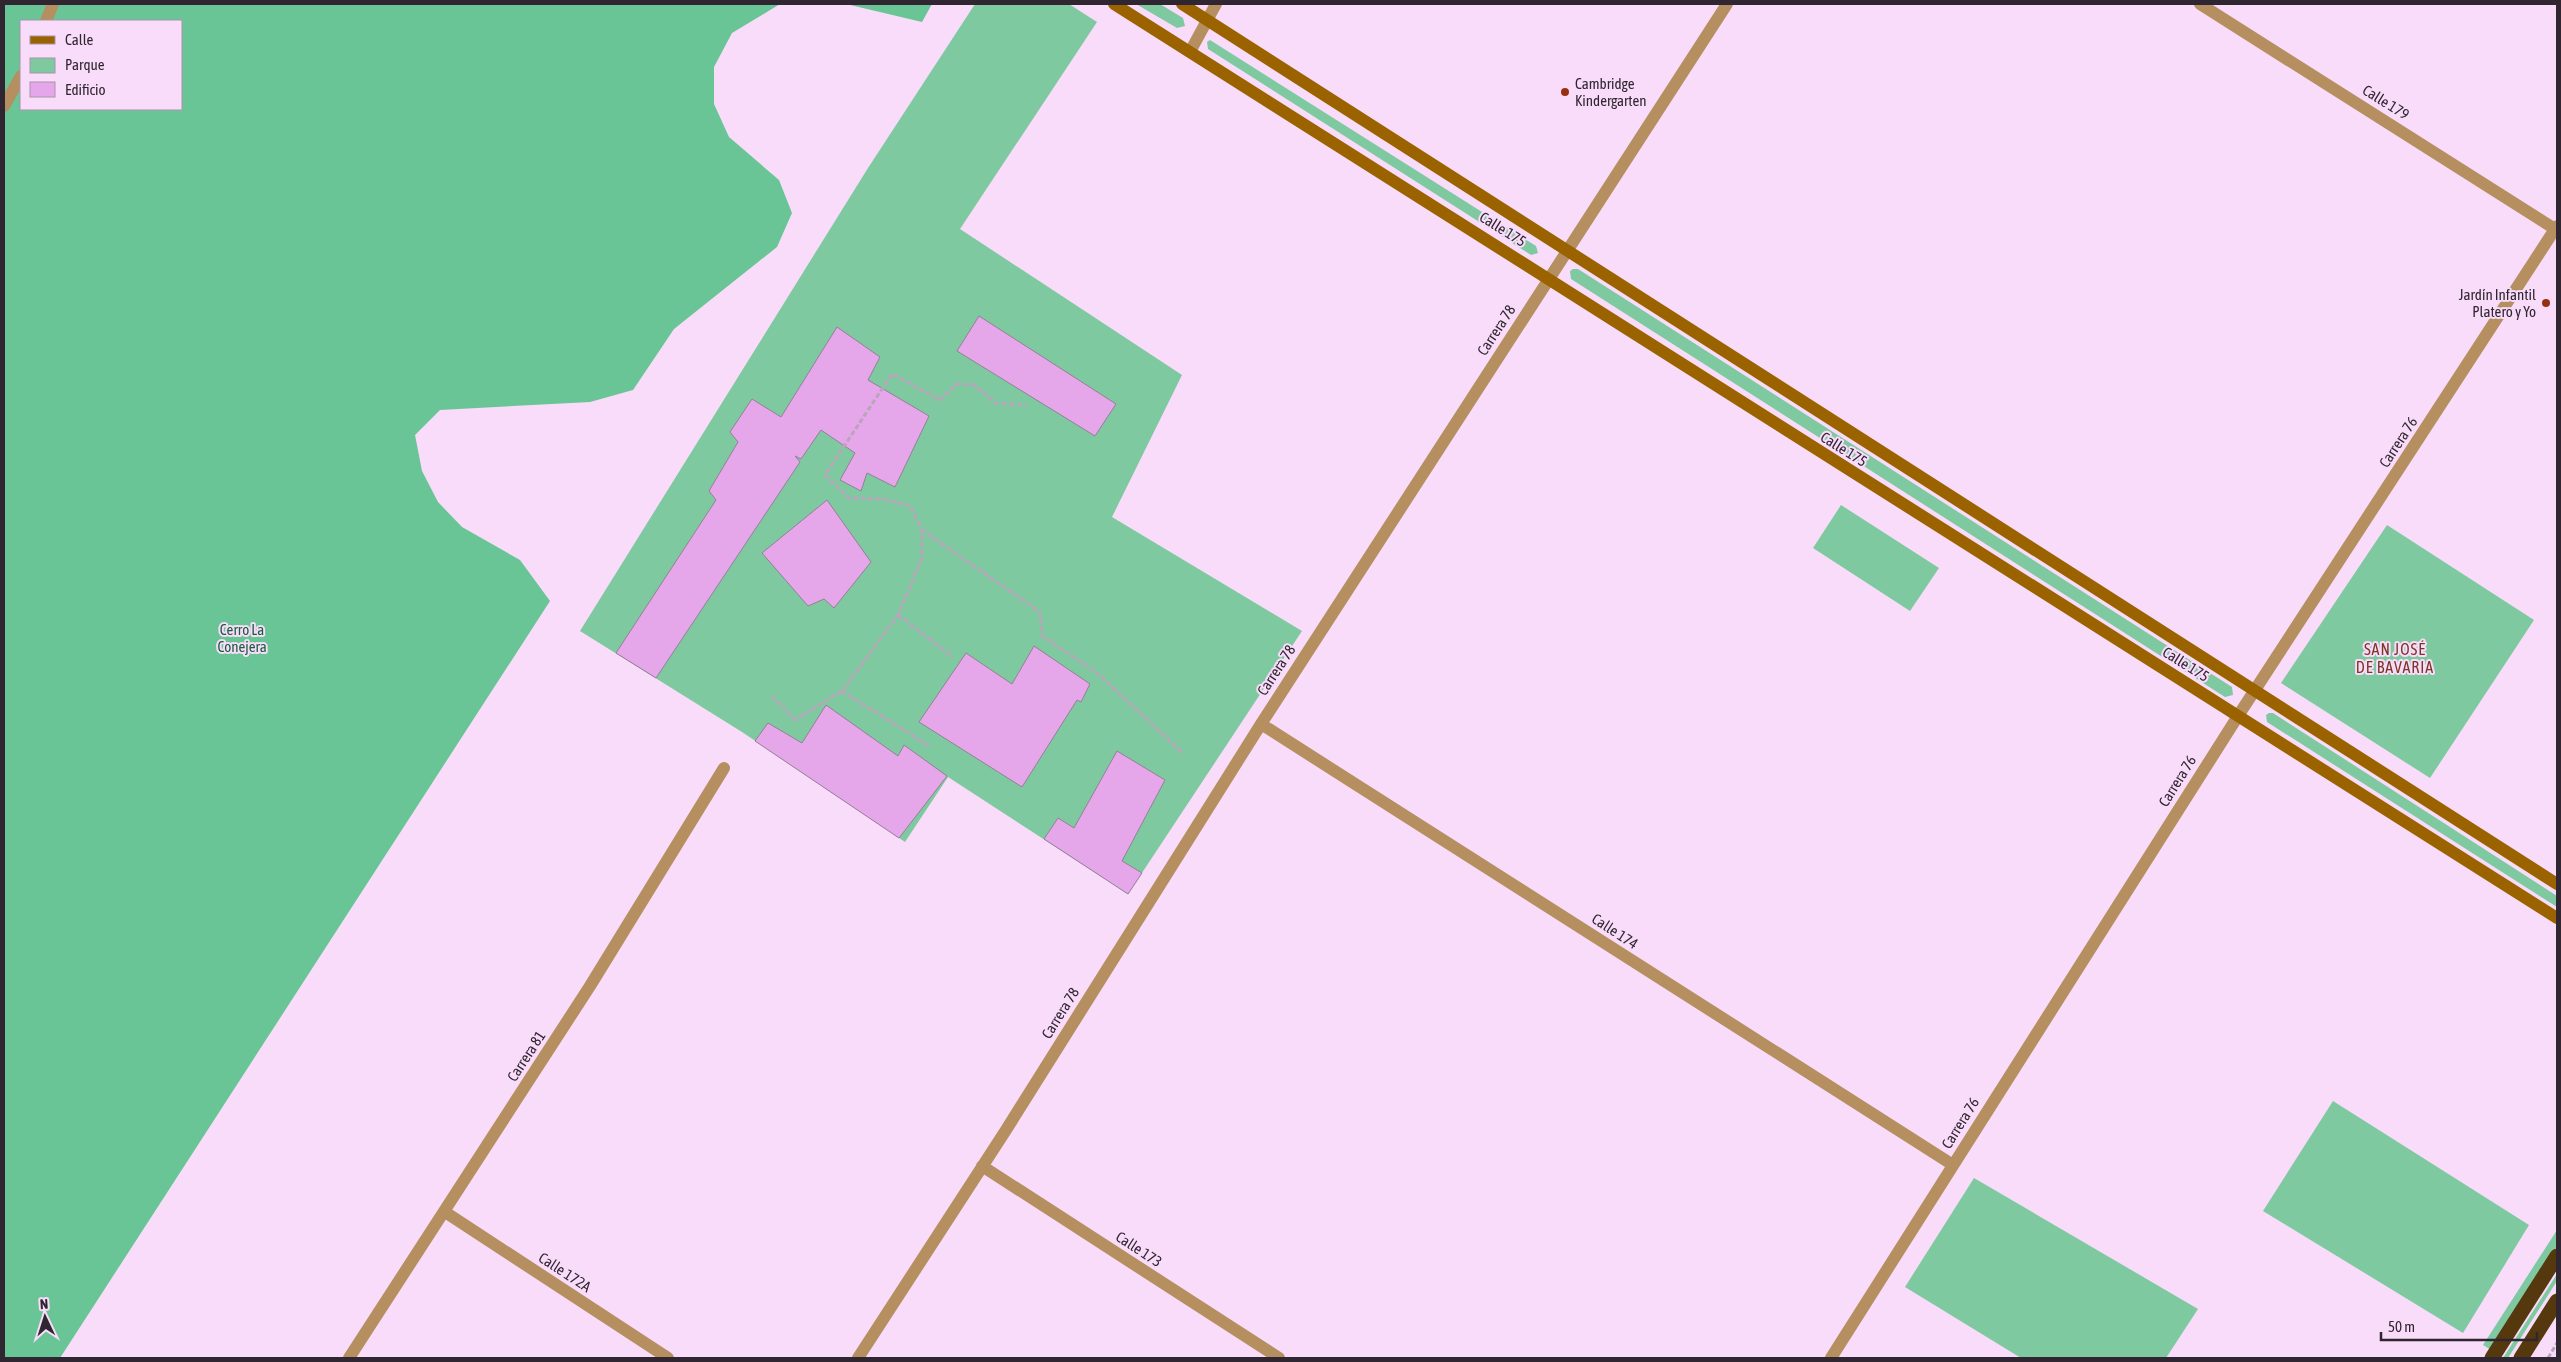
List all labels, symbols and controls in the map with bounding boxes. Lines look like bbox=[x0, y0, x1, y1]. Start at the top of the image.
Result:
legend bbox=[20, 20, 182, 110]
text: Calle bbox=[65, 31, 94, 48]
text: Parque bbox=[65, 56, 105, 73]
place label: Cambridge Kindergarten bbox=[1575, 75, 1647, 109]
text: Edificio bbox=[65, 81, 106, 98]
street label: Calle 179 bbox=[2360, 81, 2412, 123]
marker: Cambridge Kindergarten bbox=[1559, 86, 1571, 98]
street label: Calle 175 bbox=[1477, 208, 1529, 250]
place label: Jardín Infantil Platero y Yo bbox=[2459, 286, 2536, 320]
marker: Jardín Infantil Platero y Yo bbox=[2540, 297, 2552, 309]
street label: Carrera 78 bbox=[1473, 302, 1519, 358]
street label: Carrera 76 bbox=[2375, 414, 2421, 470]
street label: Calle 175 bbox=[1818, 428, 1870, 470]
park label: Cerro La Conejera bbox=[217, 621, 267, 655]
district label: SAN JOSÉ DE BAVARIA bbox=[2356, 640, 2434, 676]
street label: Carrera 78 bbox=[1253, 642, 1299, 698]
street label: Calle 175 bbox=[2160, 643, 2212, 685]
street label: Carrera 76 bbox=[2155, 752, 2199, 810]
street label: Calle 174 bbox=[1589, 910, 1641, 952]
street label: Carrera 78 bbox=[1038, 984, 1082, 1042]
street label: Carrera 81 bbox=[503, 1028, 549, 1084]
street label: Carrera 76 bbox=[1938, 1094, 1982, 1152]
street label: Calle 173 bbox=[1113, 1228, 1165, 1270]
street label: Calle 172A bbox=[536, 1249, 595, 1296]
north arrow bbox=[20, 1292, 70, 1342]
text: N bbox=[39, 1296, 49, 1312]
scale bar bbox=[2381, 1310, 2537, 1342]
text: 50 m bbox=[2388, 1318, 2415, 1335]

